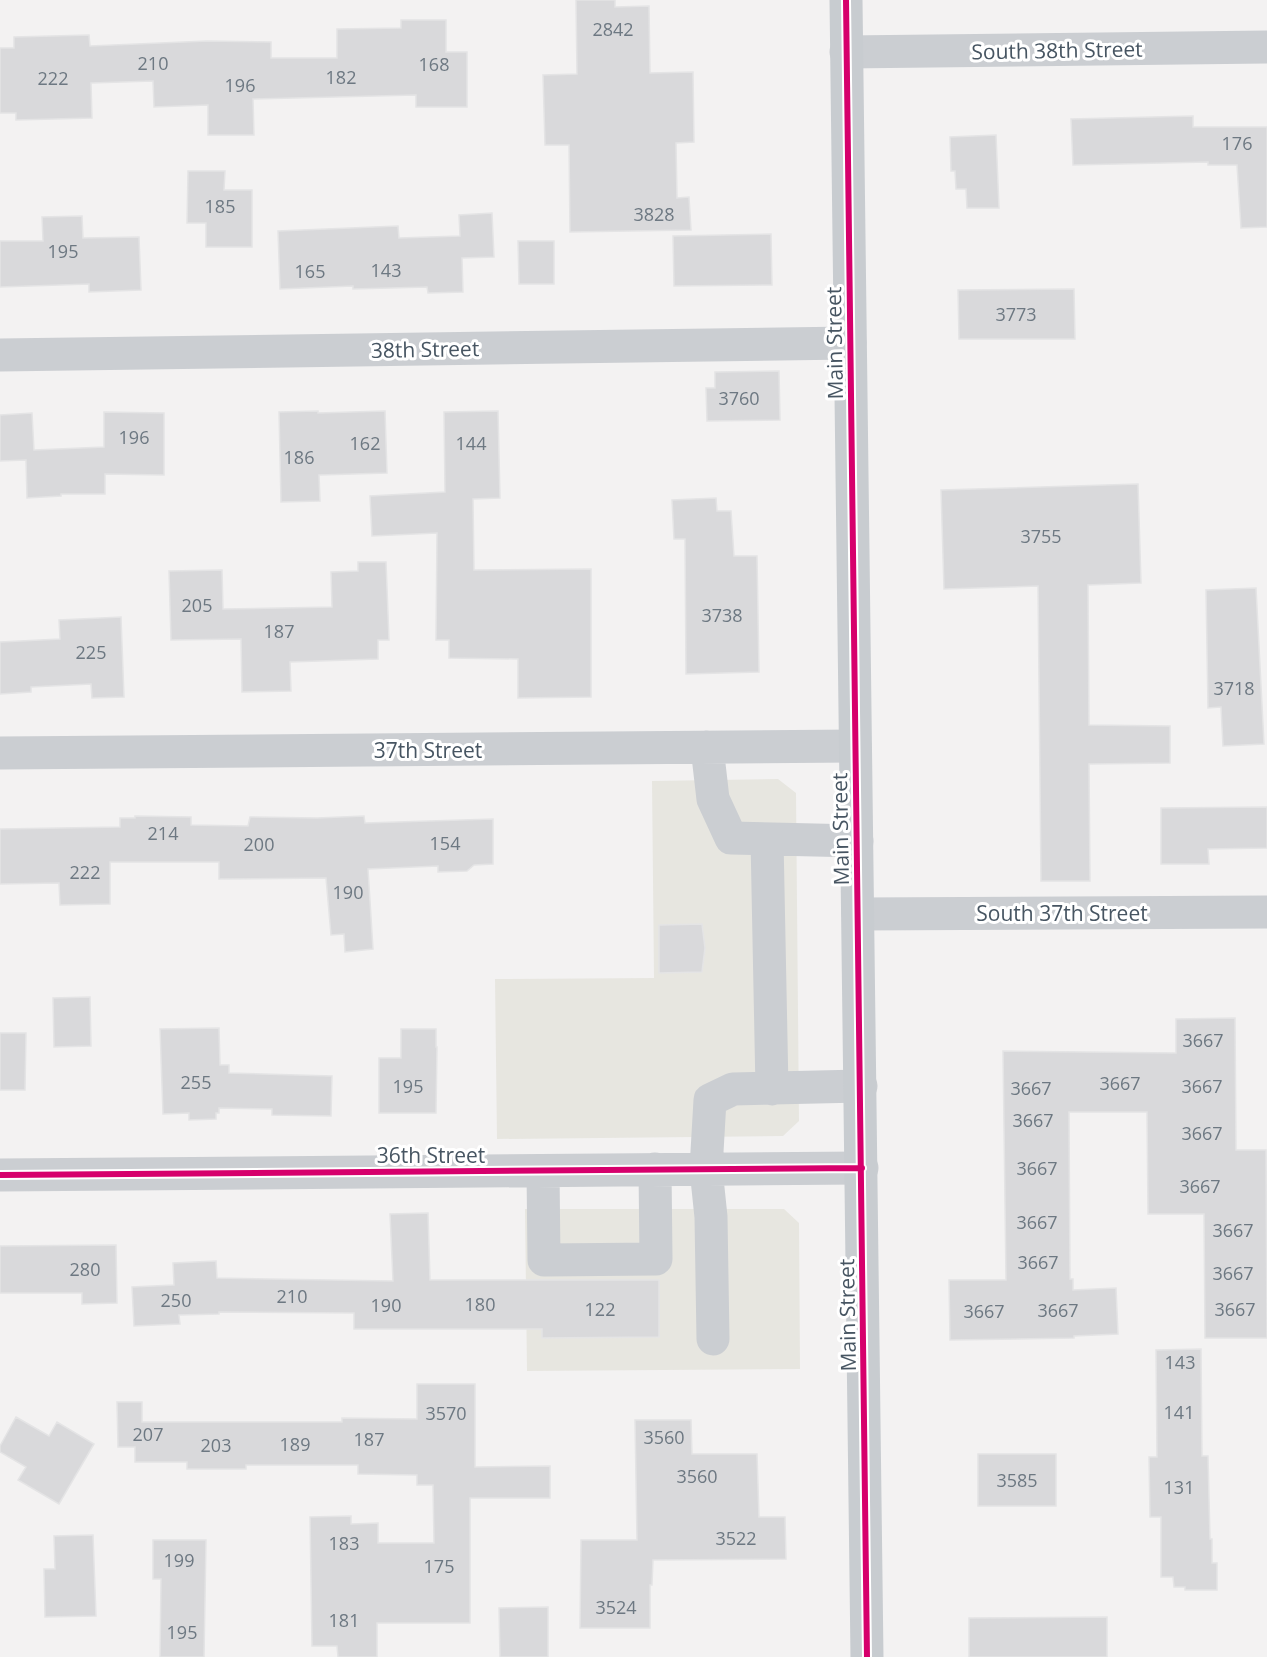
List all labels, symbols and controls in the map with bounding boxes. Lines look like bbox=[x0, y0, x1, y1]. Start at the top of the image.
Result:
house number: 2842 bbox=[592, 17, 634, 41]
street label: South 38th Street bbox=[971, 35, 1143, 65]
house number: 210 bbox=[138, 51, 168, 75]
house number: 168 bbox=[419, 52, 449, 76]
house number: 182 bbox=[326, 65, 356, 89]
house number: 222 bbox=[38, 66, 68, 90]
house number: 196 bbox=[225, 73, 255, 97]
house number: 176 bbox=[1222, 131, 1252, 155]
house number: 185 bbox=[205, 194, 235, 218]
house number: 3828 bbox=[633, 202, 675, 226]
house number: 195 bbox=[48, 239, 78, 263]
house number: 143 bbox=[371, 258, 401, 282]
house number: 165 bbox=[295, 259, 325, 283]
street label: Main Street bbox=[819, 286, 849, 400]
house number: 3773 bbox=[995, 302, 1037, 326]
street label: 38th Street bbox=[371, 334, 479, 364]
house number: 3760 bbox=[718, 386, 760, 410]
house number: 196 bbox=[119, 425, 149, 449]
house number: 162 bbox=[350, 431, 380, 455]
house number: 144 bbox=[456, 431, 486, 455]
house number: 186 bbox=[284, 445, 314, 469]
house number: 3755 bbox=[1020, 524, 1062, 548]
house number: 205 bbox=[182, 593, 212, 617]
house number: 3738 bbox=[701, 603, 743, 627]
house number: 187 bbox=[264, 619, 294, 643]
house number: 225 bbox=[76, 640, 106, 664]
house number: 3718 bbox=[1213, 676, 1255, 700]
street label: 37th Street bbox=[374, 736, 482, 764]
street label: Main Street bbox=[825, 772, 855, 886]
house number: 214 bbox=[148, 821, 178, 845]
house number: 154 bbox=[430, 831, 460, 855]
house number: 200 bbox=[244, 832, 274, 856]
house number: 222 bbox=[70, 860, 100, 884]
house number: 190 bbox=[333, 880, 363, 904]
street label: South 37th Street bbox=[976, 899, 1148, 927]
house number: 3667 bbox=[1182, 1028, 1224, 1052]
house number: 255 bbox=[181, 1070, 211, 1094]
house number: 3667 bbox=[1099, 1071, 1141, 1095]
house number: 195 bbox=[393, 1074, 423, 1098]
house number: 3667 bbox=[1181, 1074, 1223, 1098]
house number: 3667 bbox=[1010, 1076, 1052, 1100]
house number: 3667 bbox=[1012, 1108, 1054, 1132]
house number: 3667 bbox=[1181, 1121, 1223, 1145]
street label: 36th Street bbox=[377, 1141, 485, 1169]
house number: 3667 bbox=[1016, 1156, 1058, 1180]
house number: 3667 bbox=[1179, 1174, 1221, 1198]
house number: 3667 bbox=[1016, 1210, 1058, 1234]
house number: 3667 bbox=[1212, 1218, 1254, 1242]
house number: 3667 bbox=[1017, 1250, 1059, 1274]
house number: 280 bbox=[70, 1257, 100, 1281]
street label: Main Street bbox=[832, 1258, 862, 1372]
house number: 3667 bbox=[1212, 1261, 1254, 1285]
house number: 210 bbox=[277, 1284, 307, 1308]
house number: 250 bbox=[161, 1288, 191, 1312]
house number: 180 bbox=[465, 1292, 495, 1316]
house number: 190 bbox=[371, 1293, 401, 1317]
house number: 122 bbox=[585, 1297, 615, 1321]
house number: 3667 bbox=[1214, 1297, 1256, 1321]
house number: 3667 bbox=[1037, 1298, 1079, 1322]
house number: 3667 bbox=[963, 1299, 1005, 1323]
house number: 143 bbox=[1165, 1350, 1195, 1374]
house number: 141 bbox=[1164, 1400, 1194, 1424]
house number: 3570 bbox=[425, 1401, 467, 1425]
house number: 207 bbox=[133, 1422, 163, 1446]
house number: 3560 bbox=[643, 1425, 685, 1449]
house number: 187 bbox=[354, 1427, 384, 1451]
house number: 189 bbox=[280, 1432, 310, 1456]
house number: 203 bbox=[201, 1433, 231, 1457]
house number: 3560 bbox=[676, 1464, 718, 1488]
house number: 3585 bbox=[996, 1468, 1038, 1492]
house number: 131 bbox=[1164, 1475, 1194, 1499]
house number: 3522 bbox=[715, 1526, 757, 1550]
house number: 183 bbox=[329, 1531, 359, 1555]
house number: 199 bbox=[164, 1548, 194, 1572]
house number: 175 bbox=[424, 1554, 454, 1578]
house number: 3524 bbox=[595, 1595, 637, 1619]
house number: 181 bbox=[329, 1608, 359, 1632]
house number: 195 bbox=[167, 1620, 197, 1644]

